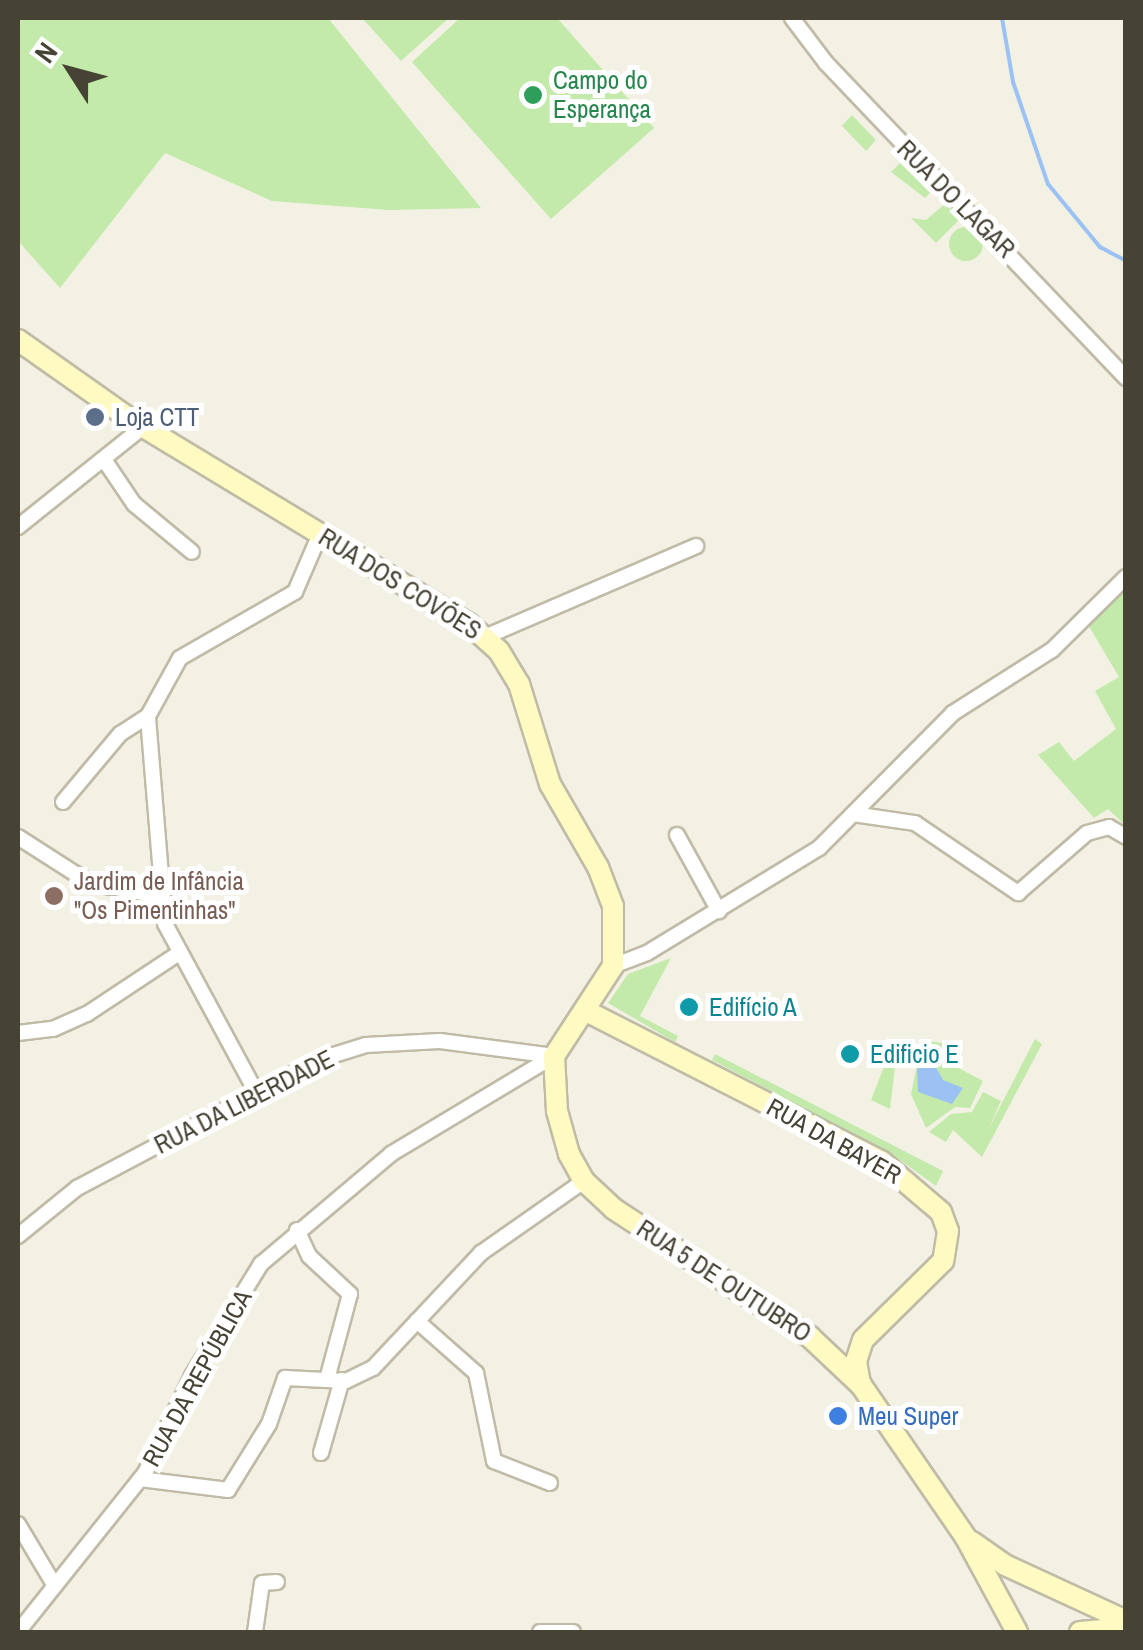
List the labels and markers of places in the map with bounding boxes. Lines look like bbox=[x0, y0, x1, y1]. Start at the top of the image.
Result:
place label: Campo do Esperança bbox=[553, 66, 651, 125]
marker: Campo do Esperança bbox=[522, 84, 544, 106]
place label: Loja CTT bbox=[115, 402, 199, 432]
marker: Loja CTT bbox=[84, 406, 106, 428]
place label: Jardim de Infância "Os Pimentinhas" bbox=[74, 867, 244, 926]
marker: Jardim de Infância "Os Pimentinhas" bbox=[43, 885, 65, 907]
place label: Edifício A bbox=[709, 992, 798, 1022]
marker: Edifício A bbox=[678, 996, 700, 1018]
place label: Edificio E bbox=[870, 1039, 959, 1069]
marker: Edificio E bbox=[839, 1043, 861, 1065]
place label: Meu Super bbox=[858, 1401, 958, 1431]
marker: Meu Super bbox=[827, 1405, 849, 1427]

